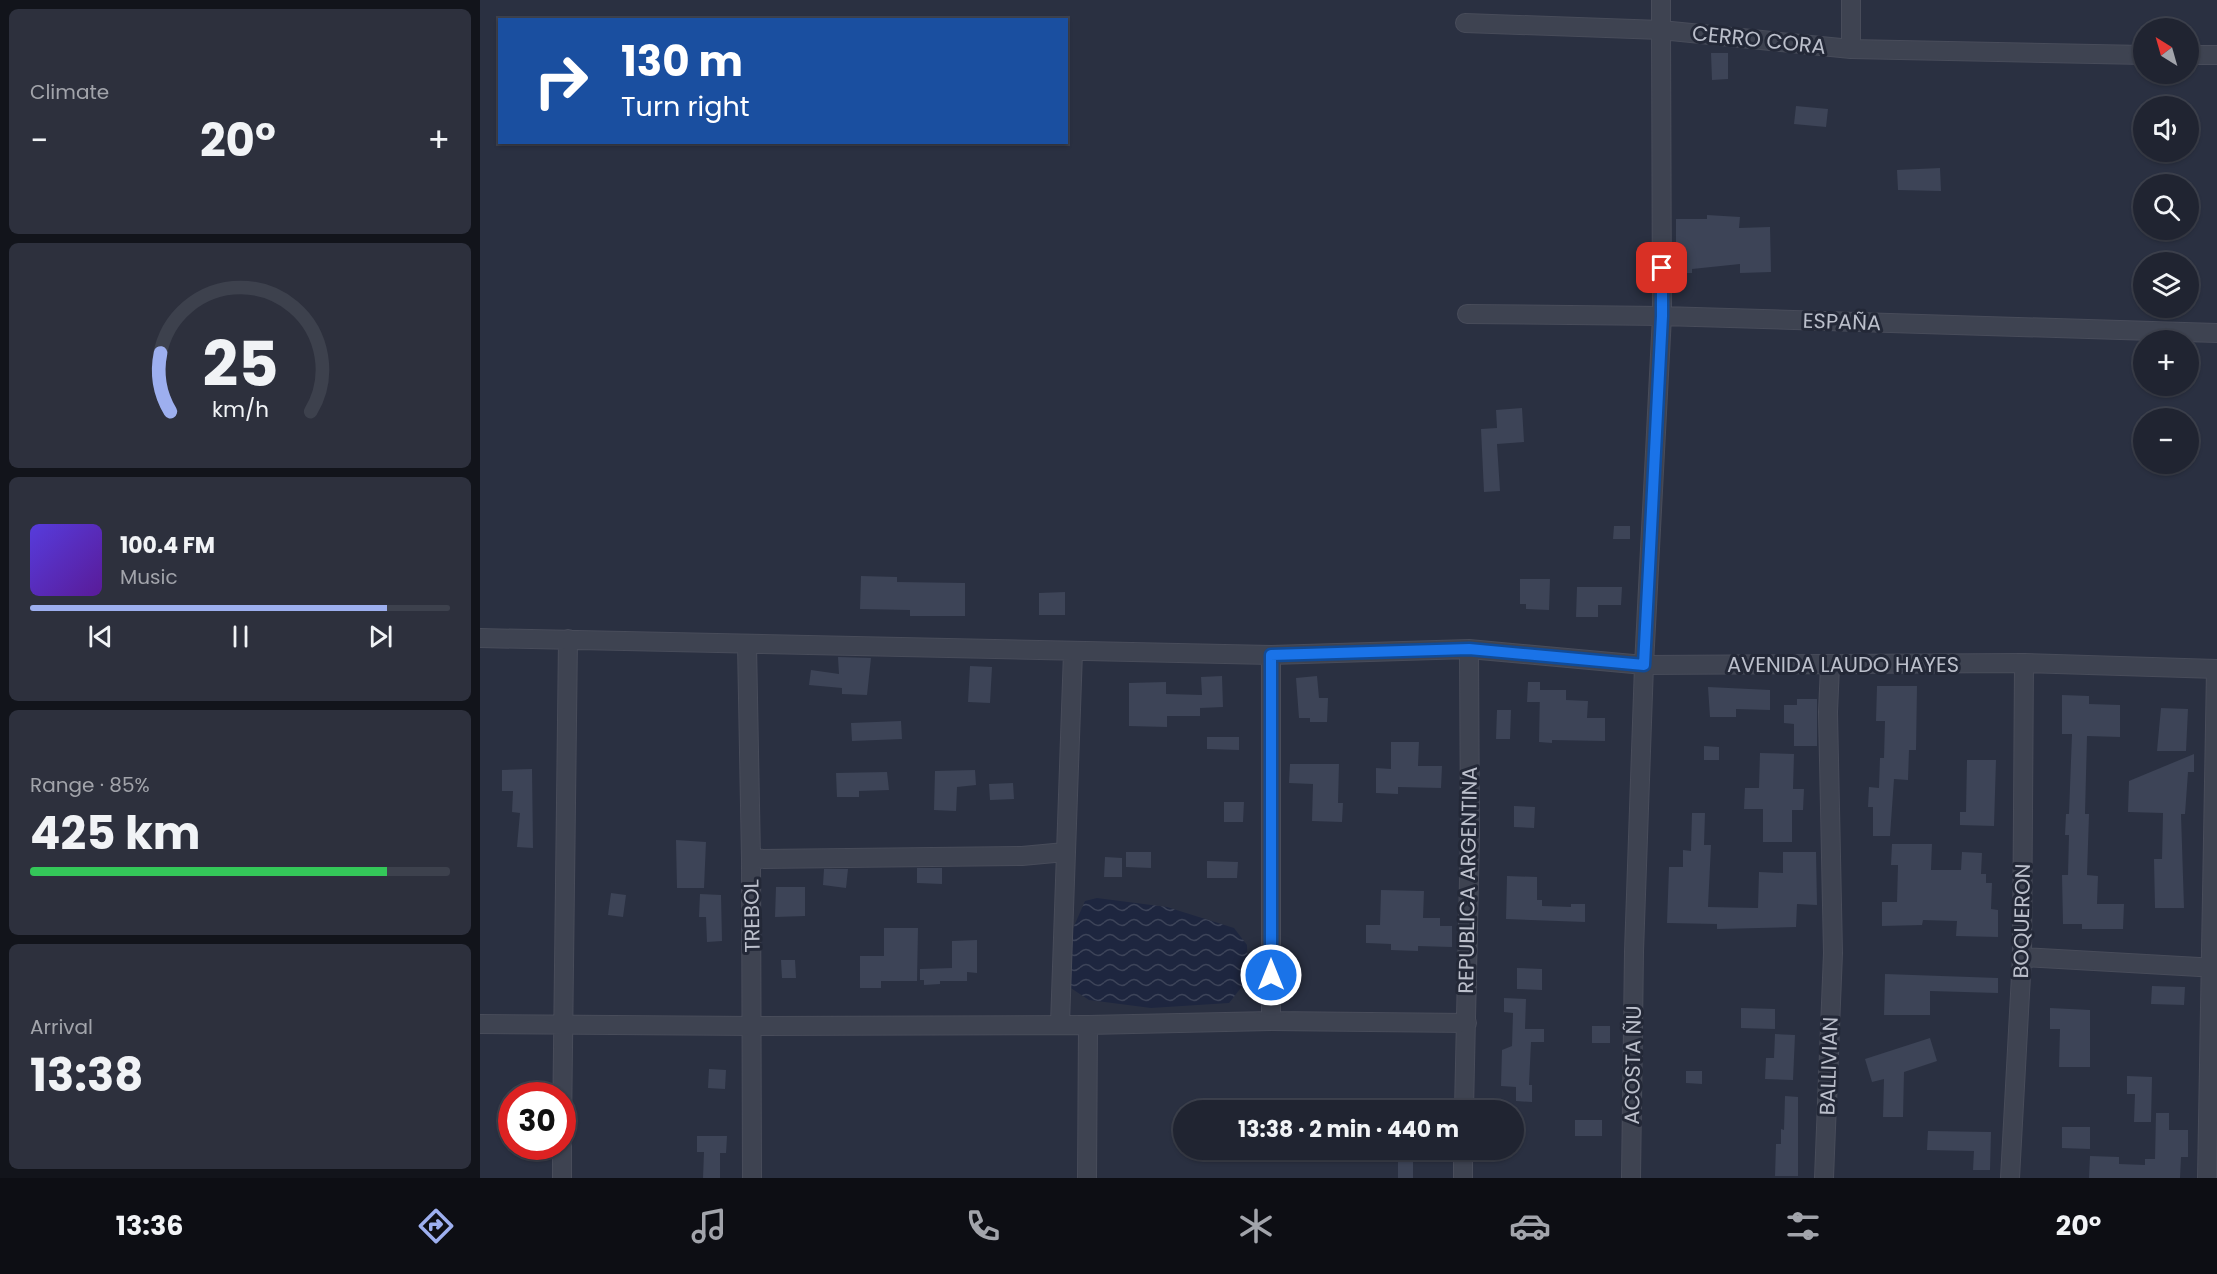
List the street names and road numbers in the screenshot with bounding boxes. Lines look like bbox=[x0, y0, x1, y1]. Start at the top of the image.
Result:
street label: CERRO CORA bbox=[1691, 18, 1827, 61]
street label: ESPAÑA bbox=[1802, 306, 1882, 337]
street label: AVENIDA LAUDO HAYES bbox=[1727, 650, 1959, 679]
street label: REPUBLICA ARGENTINA bbox=[1451, 766, 1484, 994]
street label: BOQUERON bbox=[2006, 863, 2037, 979]
street label: TREBOL bbox=[736, 879, 767, 953]
street label: ACOSTA ÑU bbox=[1617, 1005, 1648, 1125]
street label: BALLIVIAN bbox=[1812, 1016, 1845, 1116]

